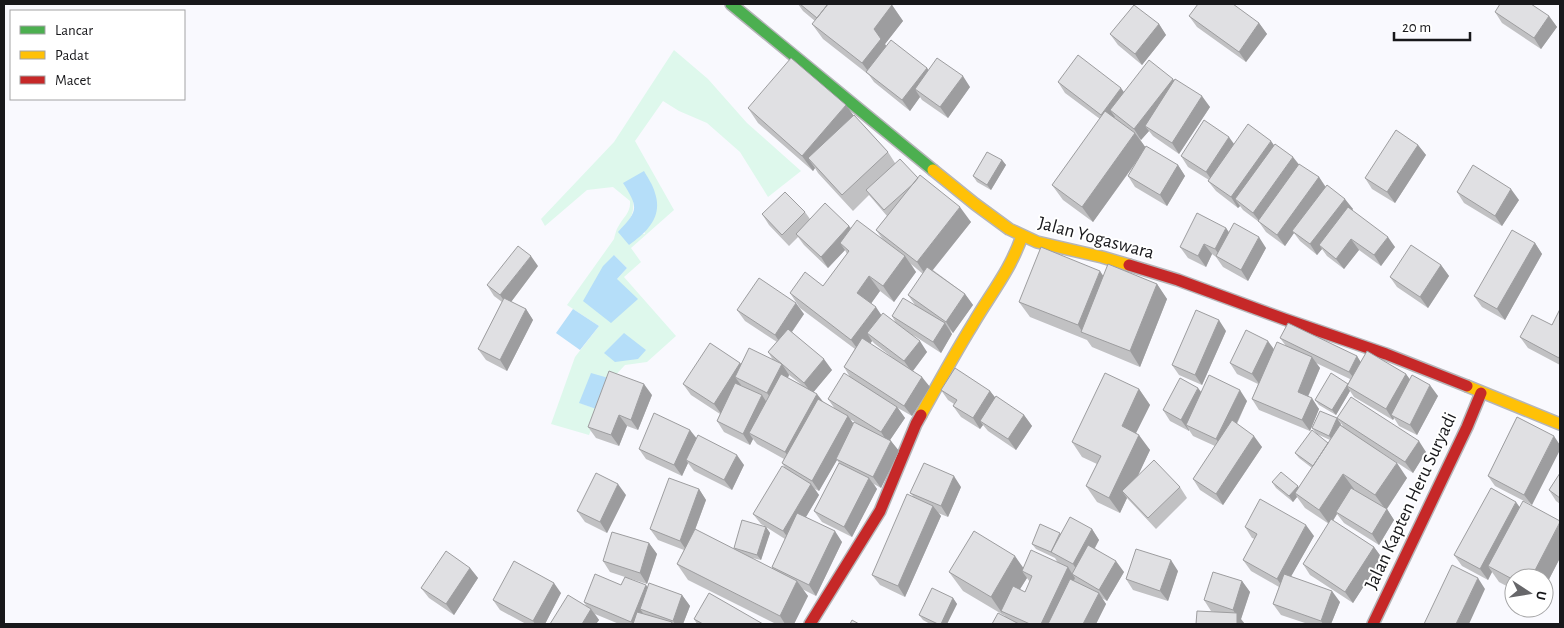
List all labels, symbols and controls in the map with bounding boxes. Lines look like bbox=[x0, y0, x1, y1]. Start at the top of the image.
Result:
legend bbox=[10, 10, 185, 100]
scale bar bbox=[1394, 10, 1470, 42]
text: 20 m bbox=[1402, 20, 1431, 35]
text: Lancar bbox=[55, 23, 93, 38]
text: Padat bbox=[55, 48, 89, 63]
text: Macet bbox=[55, 73, 91, 88]
street label: Jalan Yogaswara bbox=[1036, 213, 1156, 263]
street label: Jalan Kapten Heru Suryadi bbox=[1362, 410, 1460, 592]
north arrow bbox=[1504, 568, 1554, 618]
text: U bbox=[1533, 590, 1549, 601]

